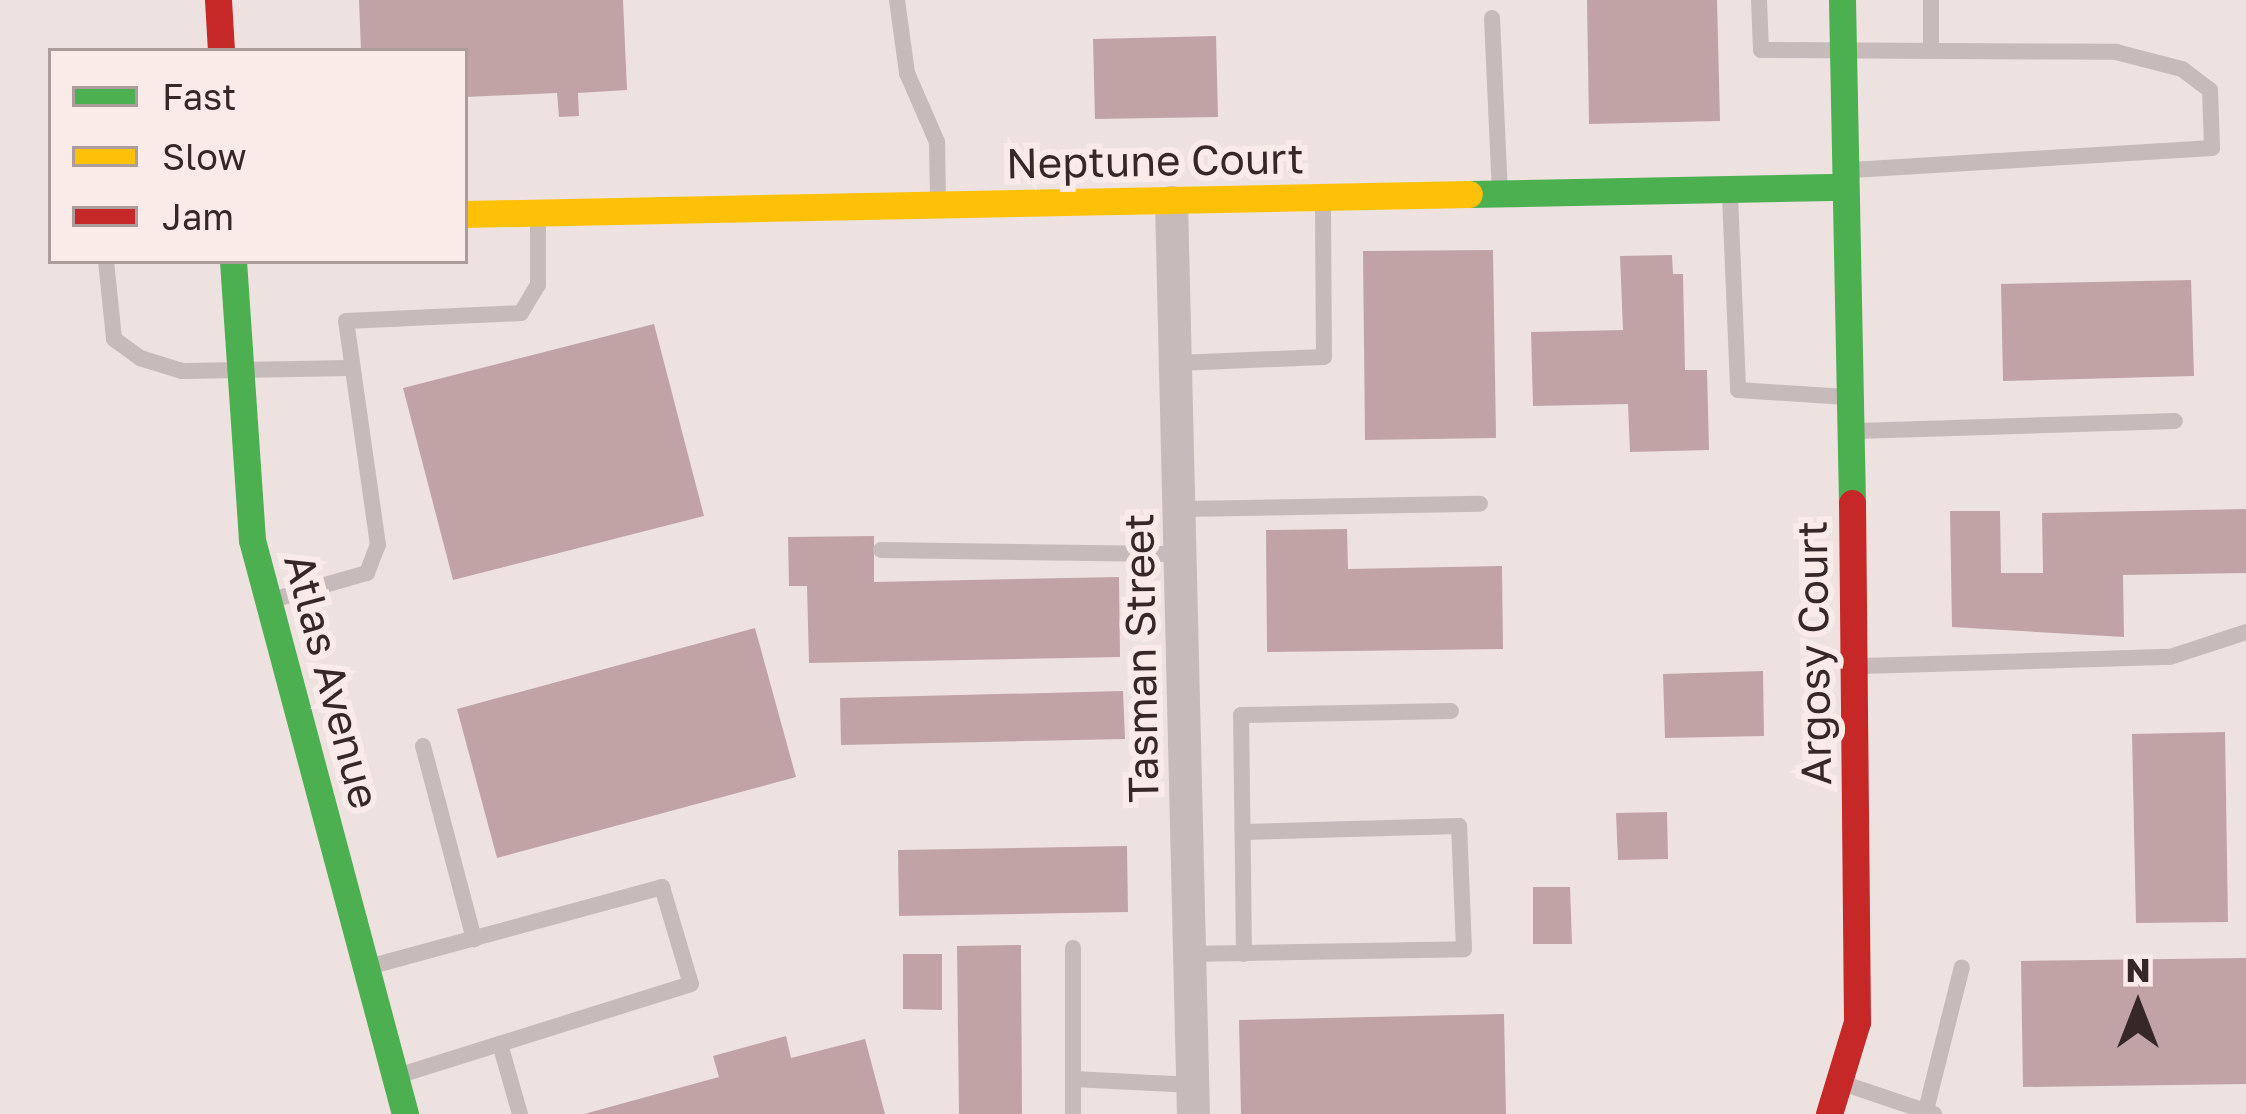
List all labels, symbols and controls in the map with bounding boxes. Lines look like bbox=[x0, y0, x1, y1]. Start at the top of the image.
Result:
legend bbox=[48, 48, 468, 264]
text: Fast bbox=[162, 75, 237, 118]
street label: Neptune Court bbox=[1005, 132, 1305, 188]
text: Slow bbox=[162, 135, 247, 178]
text: Jam bbox=[162, 195, 234, 238]
street label: Tasman Street bbox=[1112, 513, 1168, 803]
street label: Argosy Court bbox=[1785, 520, 1841, 786]
street label: Atlas Avenue bbox=[275, 548, 391, 814]
north arrow bbox=[2078, 946, 2198, 1066]
text: N bbox=[2125, 950, 2151, 989]

